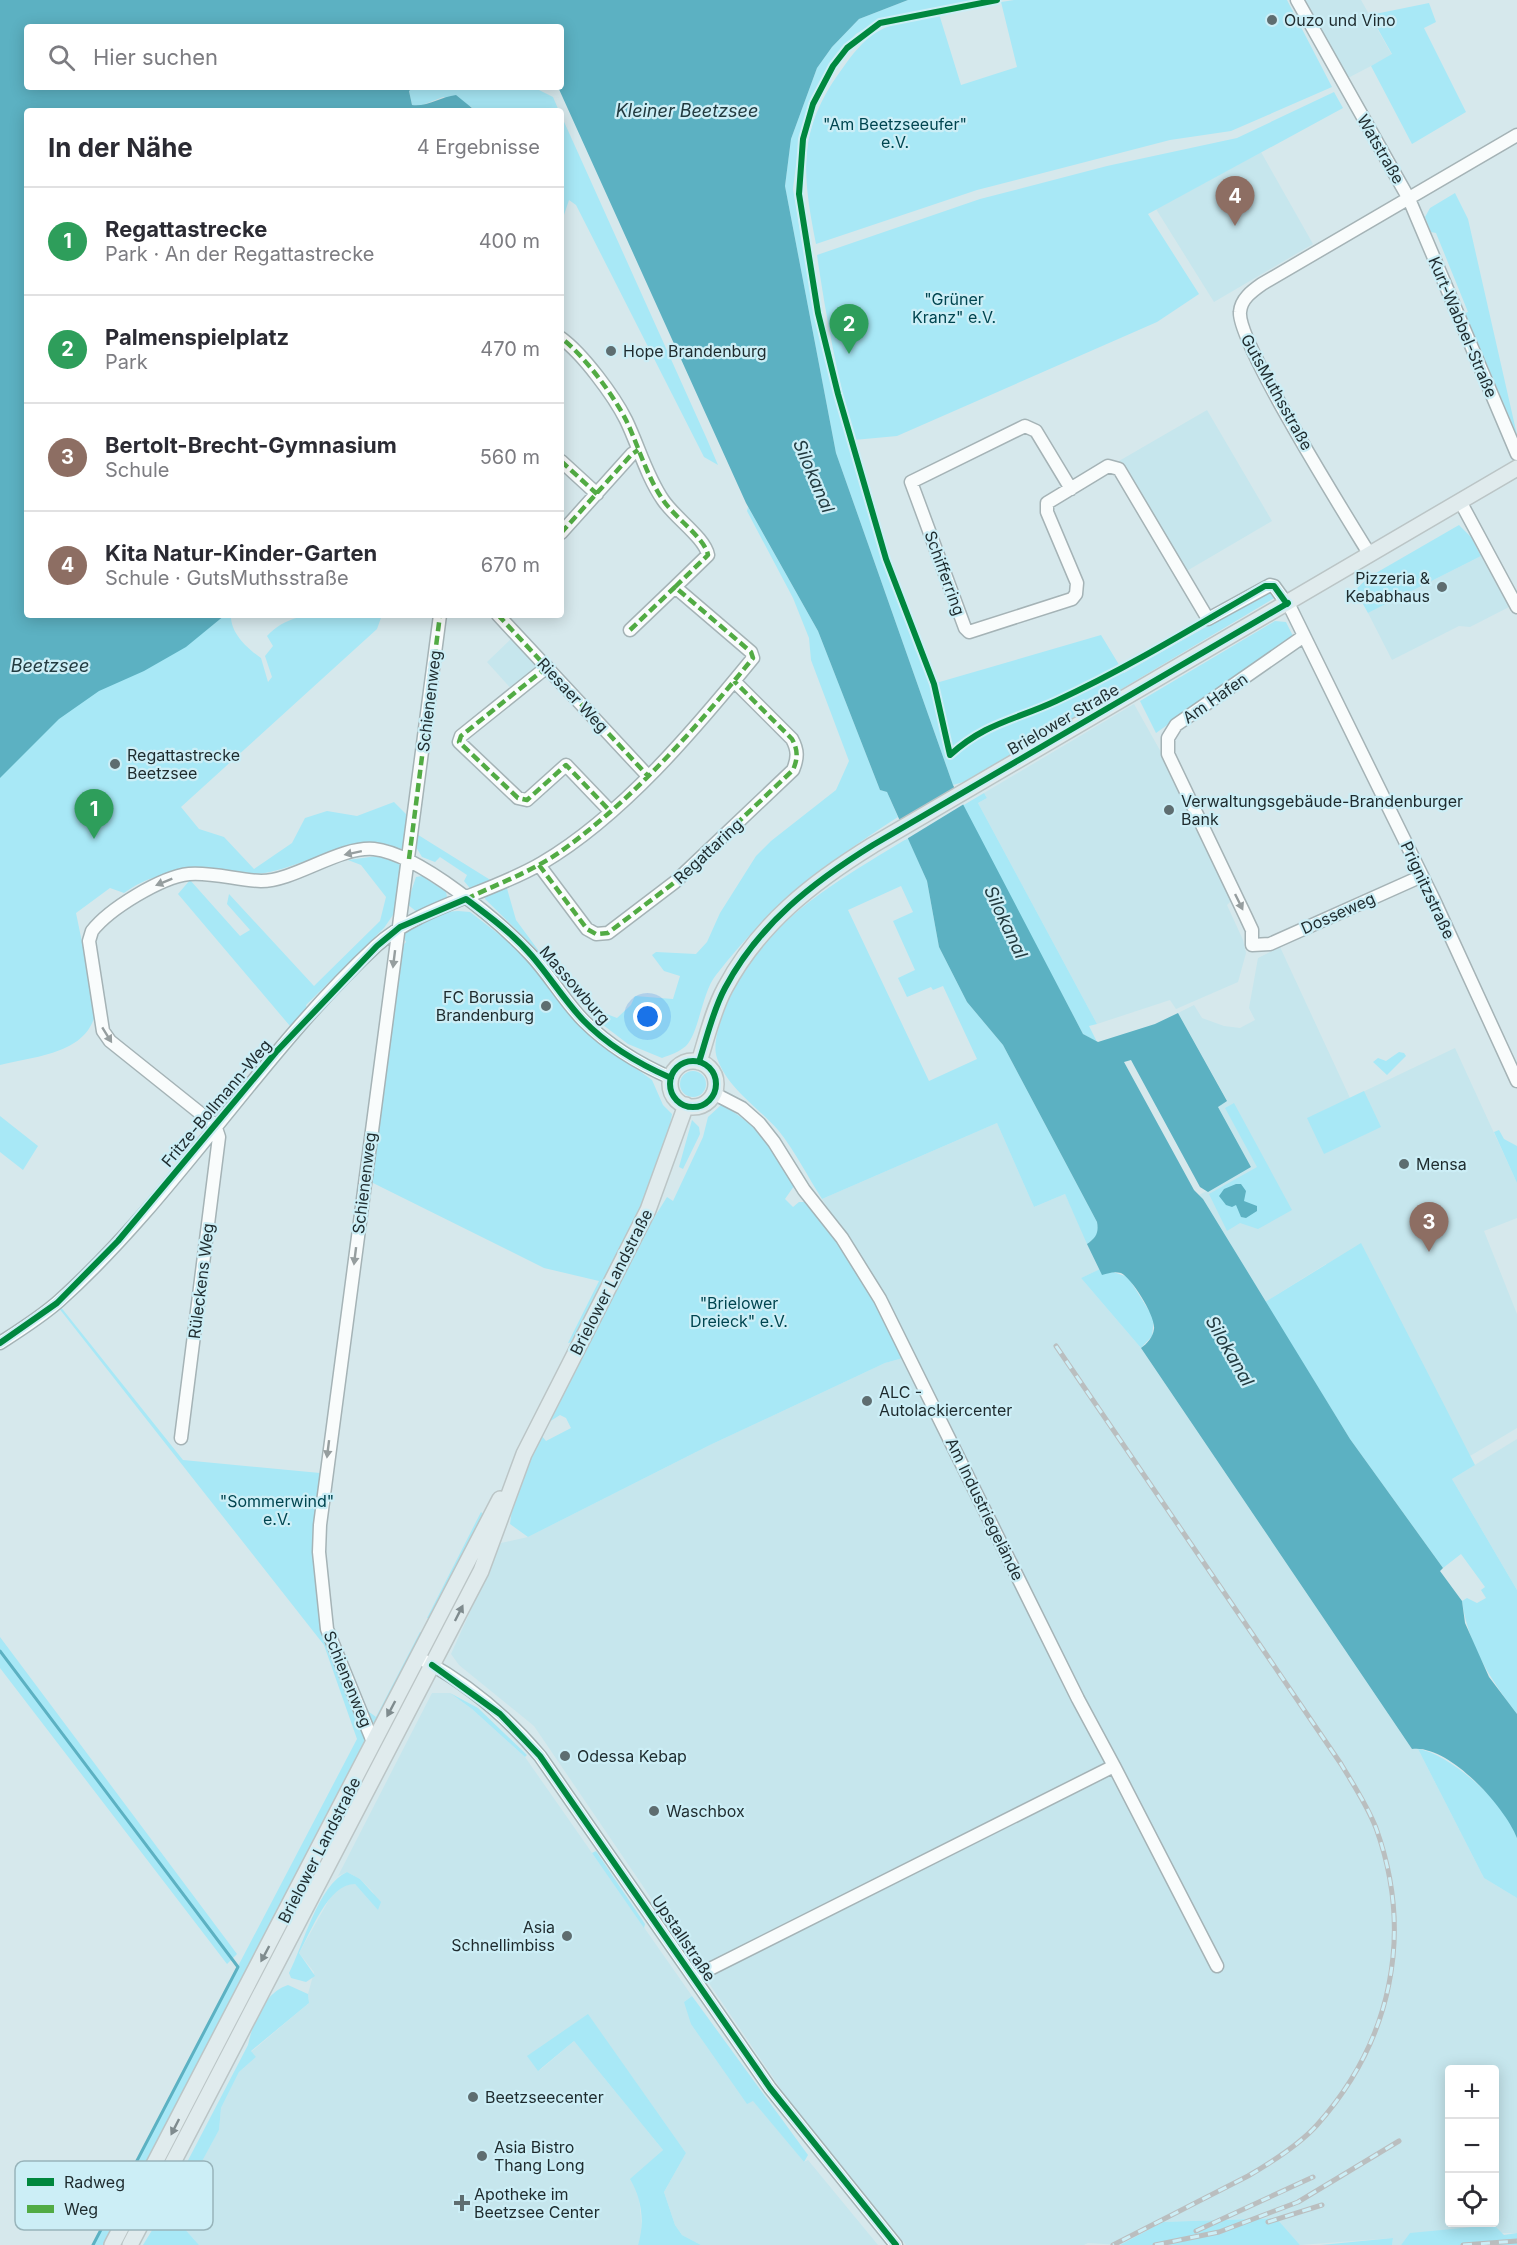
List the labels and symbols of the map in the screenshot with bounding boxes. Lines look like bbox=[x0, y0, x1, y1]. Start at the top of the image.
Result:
place label: Ouzo und Vino bbox=[1284, 10, 1396, 30]
marker: Ouzo und Vino bbox=[1265, 13, 1279, 27]
water label: Kleiner Beetzsee bbox=[616, 100, 758, 121]
street label: Watstraße bbox=[1353, 111, 1409, 187]
park label: "Am Beetzseeufer" e.V. bbox=[823, 114, 967, 152]
pin: 4 bbox=[1216, 176, 1254, 226]
street label: Kurt-Wabbel-Straße bbox=[1424, 254, 1502, 400]
park label: "Grüner Kranz" e.V. bbox=[912, 289, 996, 327]
pin: 2 bbox=[830, 304, 868, 354]
street label: GutsMuthsstraße bbox=[1237, 330, 1317, 454]
place label: Hope Brandenburg bbox=[623, 341, 766, 361]
marker: Hope Brandenburg bbox=[604, 344, 618, 358]
water label: Silokanal bbox=[789, 436, 839, 516]
street label: Schifferring bbox=[920, 528, 970, 618]
place label: Pizzeria & Kebabhaus bbox=[1345, 568, 1431, 606]
marker: Pizzeria & Kebabhaus bbox=[1435, 580, 1449, 594]
street label: Schienenweg bbox=[413, 649, 445, 753]
street label: Riesaer Weg bbox=[533, 653, 613, 737]
water label: Beetzsee bbox=[11, 655, 89, 676]
street label: Am Hafen bbox=[1179, 668, 1251, 728]
street label: Brielower Straße bbox=[1004, 679, 1122, 759]
place label: Regattastrecke Beetzsee bbox=[127, 745, 240, 783]
marker: Regattastrecke Beetzsee bbox=[108, 757, 122, 771]
pin: 1 bbox=[74, 790, 113, 839]
place label: Verwaltungsgebäude-Brandenburger Bank bbox=[1181, 791, 1463, 829]
marker: Verwaltungsgebäude-Brandenburger Bank bbox=[1162, 803, 1176, 817]
street label: Regattaring bbox=[669, 814, 747, 888]
street label: Prignitzstraße bbox=[1397, 838, 1459, 942]
one-way arrow bbox=[343, 849, 362, 858]
one-way arrow bbox=[155, 878, 173, 888]
water label: Silokanal bbox=[980, 882, 1032, 962]
street label: Dosseweg bbox=[1298, 888, 1378, 938]
one-way arrow bbox=[1234, 894, 1244, 911]
street label: Massowburg bbox=[535, 942, 615, 1028]
one-way arrow bbox=[389, 949, 398, 968]
place label: FC Borussia Brandenburg bbox=[436, 987, 534, 1025]
marker: FC Borussia Brandenburg bbox=[539, 999, 553, 1013]
your location bbox=[633, 1002, 662, 1031]
one-way arrow bbox=[102, 1026, 113, 1043]
street label: Fritze-Bollmann-Weg bbox=[157, 1035, 275, 1171]
street label: Schienenweg bbox=[348, 1131, 380, 1235]
place label: Mensa bbox=[1416, 1154, 1467, 1174]
marker: Mensa bbox=[1397, 1157, 1411, 1171]
pin: 3 bbox=[1410, 1202, 1448, 1252]
street label: Brielower Landstraße bbox=[566, 1206, 656, 1358]
street label: Rüleckens Weg bbox=[184, 1222, 218, 1340]
one-way arrow bbox=[350, 1247, 359, 1266]
park label: "Brielower Dreieck" e.V. bbox=[690, 1293, 788, 1331]
water label: Silokanal bbox=[1201, 1312, 1259, 1390]
place label: ALC - Autolackiercenter bbox=[879, 1382, 1012, 1420]
marker: ALC - Autolackiercenter bbox=[860, 1394, 874, 1408]
street label: Am Industriegelände bbox=[942, 1434, 1028, 1584]
one-way arrow bbox=[324, 1440, 333, 1459]
park label: "Sommerwind" e.V. bbox=[220, 1491, 334, 1529]
one-way arrow bbox=[454, 1604, 464, 1621]
street label: Schienenweg bbox=[320, 1628, 376, 1730]
one-way arrow bbox=[386, 1701, 396, 1718]
place label: Odessa Kebap bbox=[577, 1746, 687, 1766]
marker: Odessa Kebap bbox=[558, 1749, 572, 1763]
street label: Brielower Landstraße bbox=[274, 1774, 364, 1926]
place label: Waschbox bbox=[666, 1801, 745, 1821]
marker: Waschbox bbox=[647, 1804, 661, 1818]
street label: Upstallstraße bbox=[648, 1891, 720, 1985]
place label: Asia Schnellimbiss bbox=[451, 1917, 555, 1955]
marker: Asia Schnellimbiss bbox=[560, 1929, 574, 1943]
one-way arrow bbox=[260, 1945, 270, 1962]
place label: Beetzseecenter bbox=[485, 2087, 604, 2107]
marker: Beetzseecenter bbox=[466, 2090, 480, 2104]
one-way arrow bbox=[171, 2118, 180, 2135]
place label: Asia Bistro Thang Long bbox=[494, 2137, 584, 2175]
marker: Asia Bistro Thang Long bbox=[475, 2149, 489, 2163]
legend bbox=[15, 2161, 213, 2230]
text: Radweg bbox=[64, 2172, 125, 2192]
place label: Apotheke im Beetzsee Center bbox=[474, 2184, 600, 2222]
marker: Apotheke im Beetzsee Center bbox=[455, 2196, 469, 2210]
text: Weg bbox=[64, 2199, 98, 2219]

